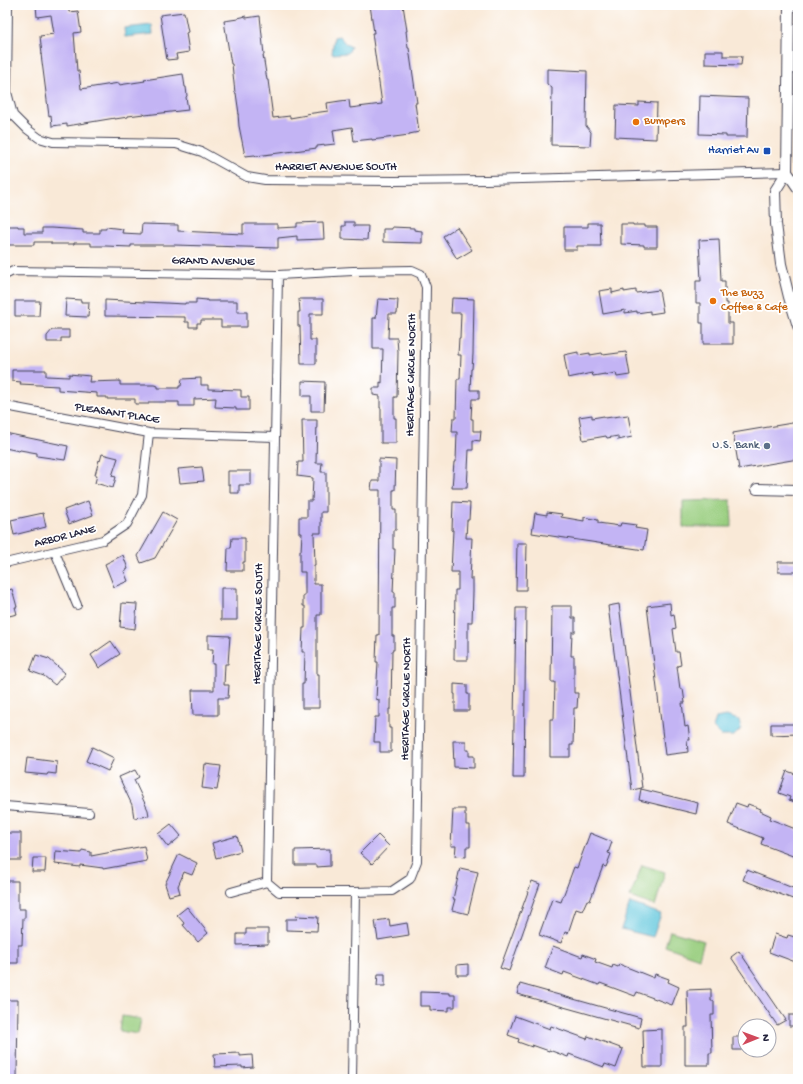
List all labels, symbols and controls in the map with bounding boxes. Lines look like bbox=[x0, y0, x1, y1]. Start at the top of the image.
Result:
place label: Bumpers bbox=[643, 115, 686, 129]
marker: Bumpers bbox=[631, 117, 641, 127]
place label: Harriet Av bbox=[708, 144, 759, 158]
marker: Harriet Av bbox=[762, 146, 772, 156]
street label: HARRIET AVENUE SOUTH bbox=[275, 161, 397, 175]
street label: GRAND AVENUE bbox=[171, 254, 255, 270]
place label: The Buzz Coffee & Cafe bbox=[720, 287, 789, 315]
marker: The Buzz Coffee & Cafe bbox=[708, 296, 718, 306]
street label: HERITAGE CIRCLE NORTH bbox=[404, 313, 420, 437]
street label: PLEASANT PLACE bbox=[73, 400, 161, 428]
place label: U.S. Bank bbox=[712, 439, 761, 453]
marker: U.S. Bank bbox=[762, 441, 772, 451]
street label: ARBOR LANE bbox=[33, 523, 98, 551]
street label: HERITAGE CIRCLE SOUTH bbox=[251, 563, 267, 685]
street label: HERITAGE CIRCLE NORTH bbox=[399, 637, 415, 761]
north arrow bbox=[737, 1018, 777, 1058]
text: N bbox=[759, 1034, 771, 1042]

